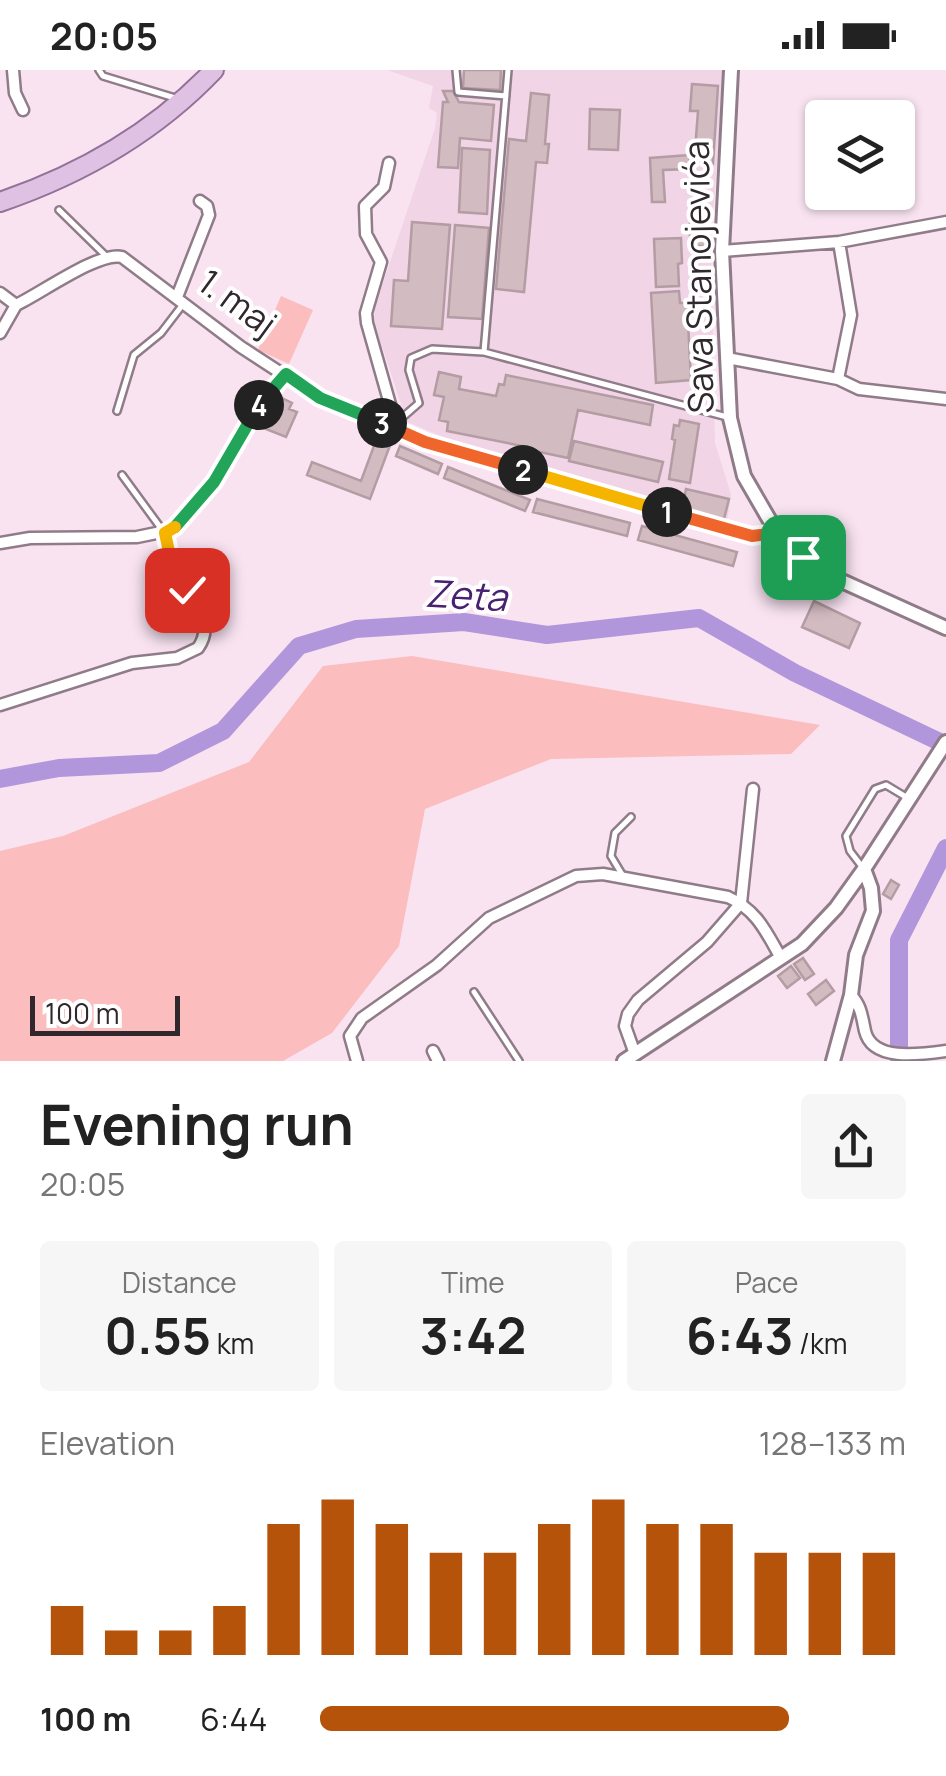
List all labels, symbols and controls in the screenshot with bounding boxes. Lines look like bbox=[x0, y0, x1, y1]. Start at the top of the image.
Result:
text: 20:05 bbox=[50, 9, 158, 61]
map controls bbox=[805, 100, 915, 210]
button: layers bbox=[805, 100, 915, 210]
street label: Sava Stanojevića bbox=[672, 140, 724, 414]
street label: 1. maj bbox=[189, 257, 286, 347]
pin: 4 bbox=[234, 380, 284, 430]
text: 4 bbox=[250, 386, 268, 424]
pin: 3 bbox=[357, 398, 407, 448]
text: 3 bbox=[374, 404, 390, 442]
pin: 2 bbox=[498, 445, 548, 495]
text: 2 bbox=[515, 451, 531, 489]
pin: 1 bbox=[642, 487, 692, 537]
text: 1 bbox=[661, 493, 673, 531]
pin bbox=[761, 515, 846, 600]
icon: arrive bbox=[776, 530, 831, 585]
pin bbox=[145, 548, 230, 633]
icon: check bbox=[160, 563, 215, 618]
water label: Zeta bbox=[424, 566, 510, 622]
scale bar bbox=[30, 991, 180, 1036]
text: 100 m bbox=[45, 994, 119, 1032]
text: Evening run bbox=[40, 1086, 354, 1162]
button: share bbox=[801, 1094, 906, 1199]
text: 20:05 bbox=[40, 1162, 125, 1206]
text: Distance bbox=[122, 1263, 237, 1301]
text: Time bbox=[441, 1263, 505, 1301]
text: Pace bbox=[735, 1263, 798, 1301]
text: 0.55 bbox=[104, 1301, 211, 1369]
text: 3:42 bbox=[420, 1301, 526, 1369]
text: 6:43 bbox=[686, 1301, 793, 1369]
text: km bbox=[211, 1324, 254, 1362]
text: /km bbox=[793, 1324, 848, 1362]
text: Elevation bbox=[40, 1421, 175, 1465]
text: 128–133 m bbox=[759, 1421, 906, 1465]
text: 100 m bbox=[40, 1697, 131, 1741]
text: 6:44 bbox=[200, 1697, 267, 1741]

